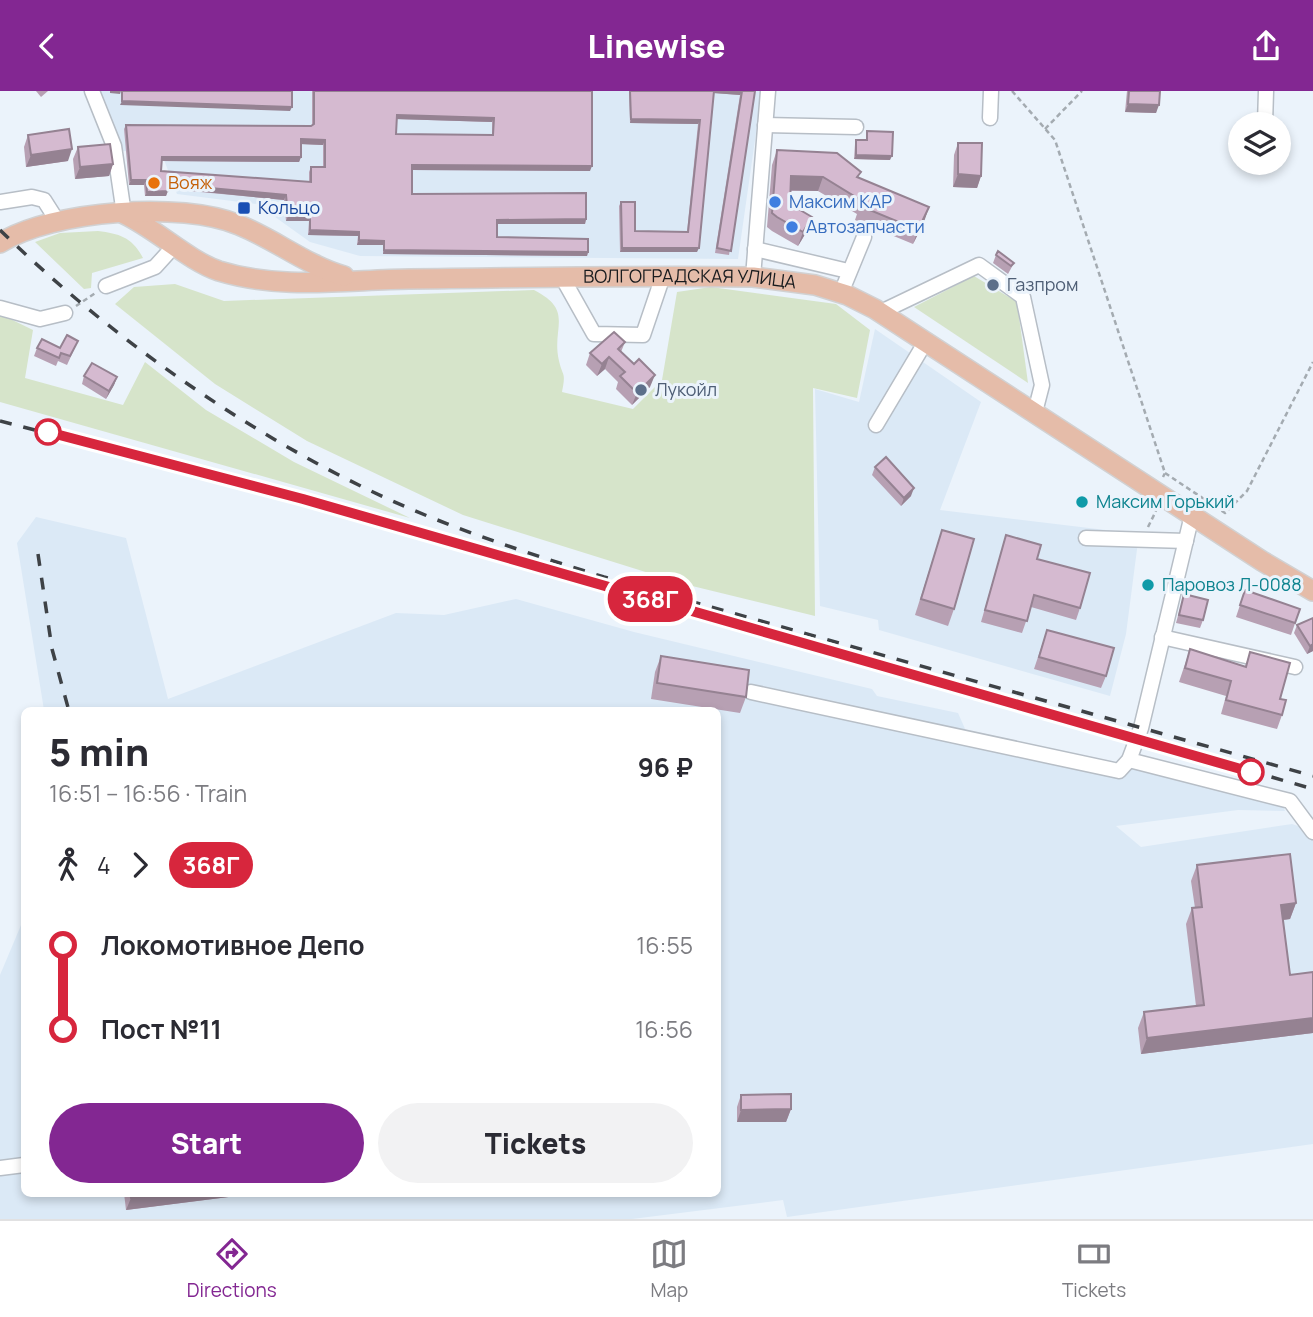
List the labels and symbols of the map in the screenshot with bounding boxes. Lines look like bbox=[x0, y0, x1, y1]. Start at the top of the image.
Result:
place label: Вояж bbox=[168, 170, 213, 194]
marker: Вояж bbox=[146, 175, 162, 191]
place label: Максим КАР bbox=[789, 189, 892, 213]
marker: Максим КАР bbox=[767, 194, 783, 210]
place label: Кольцо bbox=[258, 195, 320, 219]
marker: Кольцо bbox=[236, 200, 252, 216]
place label: Автозапчасти bbox=[806, 214, 925, 238]
marker: Автозапчасти bbox=[784, 219, 800, 235]
street label: ВОЛГОГРАДСКАЯ УЛИЦА bbox=[583, 263, 798, 294]
place label: Газпром bbox=[1007, 272, 1078, 296]
marker: Газпром bbox=[985, 277, 1001, 293]
place label: Лукойл bbox=[655, 377, 717, 401]
marker: Лукойл bbox=[633, 382, 649, 398]
unlabelled marker bbox=[35, 419, 61, 445]
place label: Максим Горький bbox=[1096, 489, 1235, 513]
marker: Максим Горький bbox=[1074, 494, 1090, 510]
place label: Паровоз Л-0088 bbox=[1162, 572, 1302, 596]
line badge: 368Г bbox=[601, 576, 699, 622]
marker: Паровоз Л-0088 bbox=[1140, 577, 1156, 593]
unlabelled marker bbox=[1238, 759, 1264, 785]

